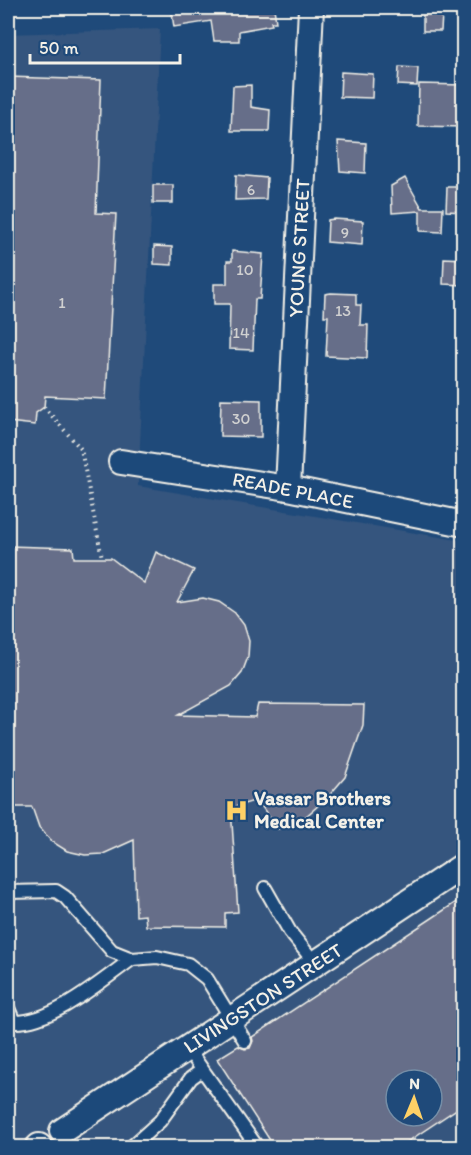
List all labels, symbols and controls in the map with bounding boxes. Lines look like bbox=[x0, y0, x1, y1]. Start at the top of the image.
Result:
scale bar bbox=[30, 27, 180, 65]
text: 50 m bbox=[39, 37, 79, 59]
street label: YOUNG STREET bbox=[283, 178, 315, 318]
house number: 6 bbox=[247, 180, 255, 199]
house number: 9 bbox=[341, 223, 349, 242]
house number: 10 bbox=[236, 260, 254, 279]
house number: 1 bbox=[58, 293, 66, 312]
house number: 13 bbox=[335, 301, 351, 320]
house number: 14 bbox=[232, 323, 250, 342]
house number: 30 bbox=[232, 409, 250, 428]
street label: READE PLACE bbox=[230, 467, 356, 513]
place label: Vassar Brothers Medical Center bbox=[254, 786, 391, 833]
hospital icon: Vassar Brothers Medical Center bbox=[223, 797, 249, 823]
street label: LIVINGSTON STREET bbox=[179, 938, 347, 1058]
north arrow bbox=[384, 1068, 444, 1128]
text: N bbox=[409, 1074, 420, 1093]

